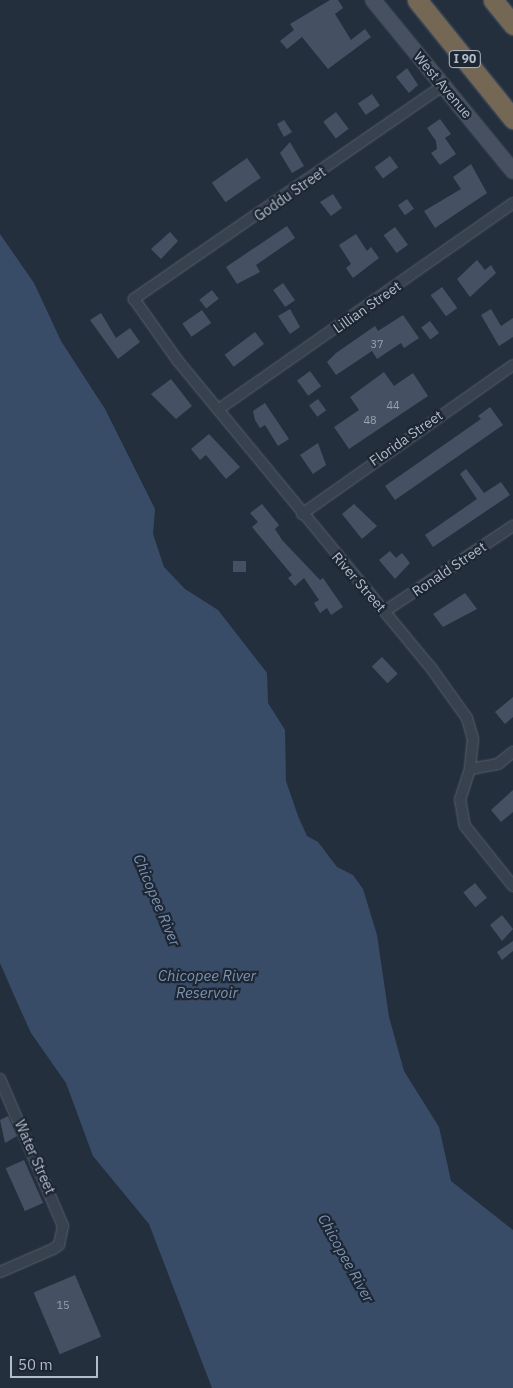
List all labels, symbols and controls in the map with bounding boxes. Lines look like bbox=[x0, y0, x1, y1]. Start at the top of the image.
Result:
street label: West Avenue bbox=[410, 48, 476, 122]
road number: I 90 bbox=[449, 50, 481, 68]
street label: Goddu Street bbox=[251, 163, 329, 225]
street label: Lillian Street bbox=[330, 278, 404, 336]
house number: 37 bbox=[370, 337, 384, 351]
house number: 44 bbox=[386, 398, 400, 412]
street label: Florida Street bbox=[366, 407, 446, 469]
house number: 48 bbox=[363, 413, 377, 427]
street label: Ronald Street bbox=[409, 538, 489, 600]
street label: River Street bbox=[328, 549, 390, 615]
water label: Chicopee River bbox=[130, 851, 184, 949]
water label: Chicopee River Reservoir bbox=[158, 966, 256, 1001]
street label: Water Street bbox=[11, 1117, 59, 1197]
water label: Chicopee River bbox=[314, 1211, 378, 1305]
house number: 15 bbox=[56, 1298, 70, 1312]
scale bar bbox=[12, 1346, 100, 1378]
text: 50 m bbox=[18, 1355, 53, 1374]

